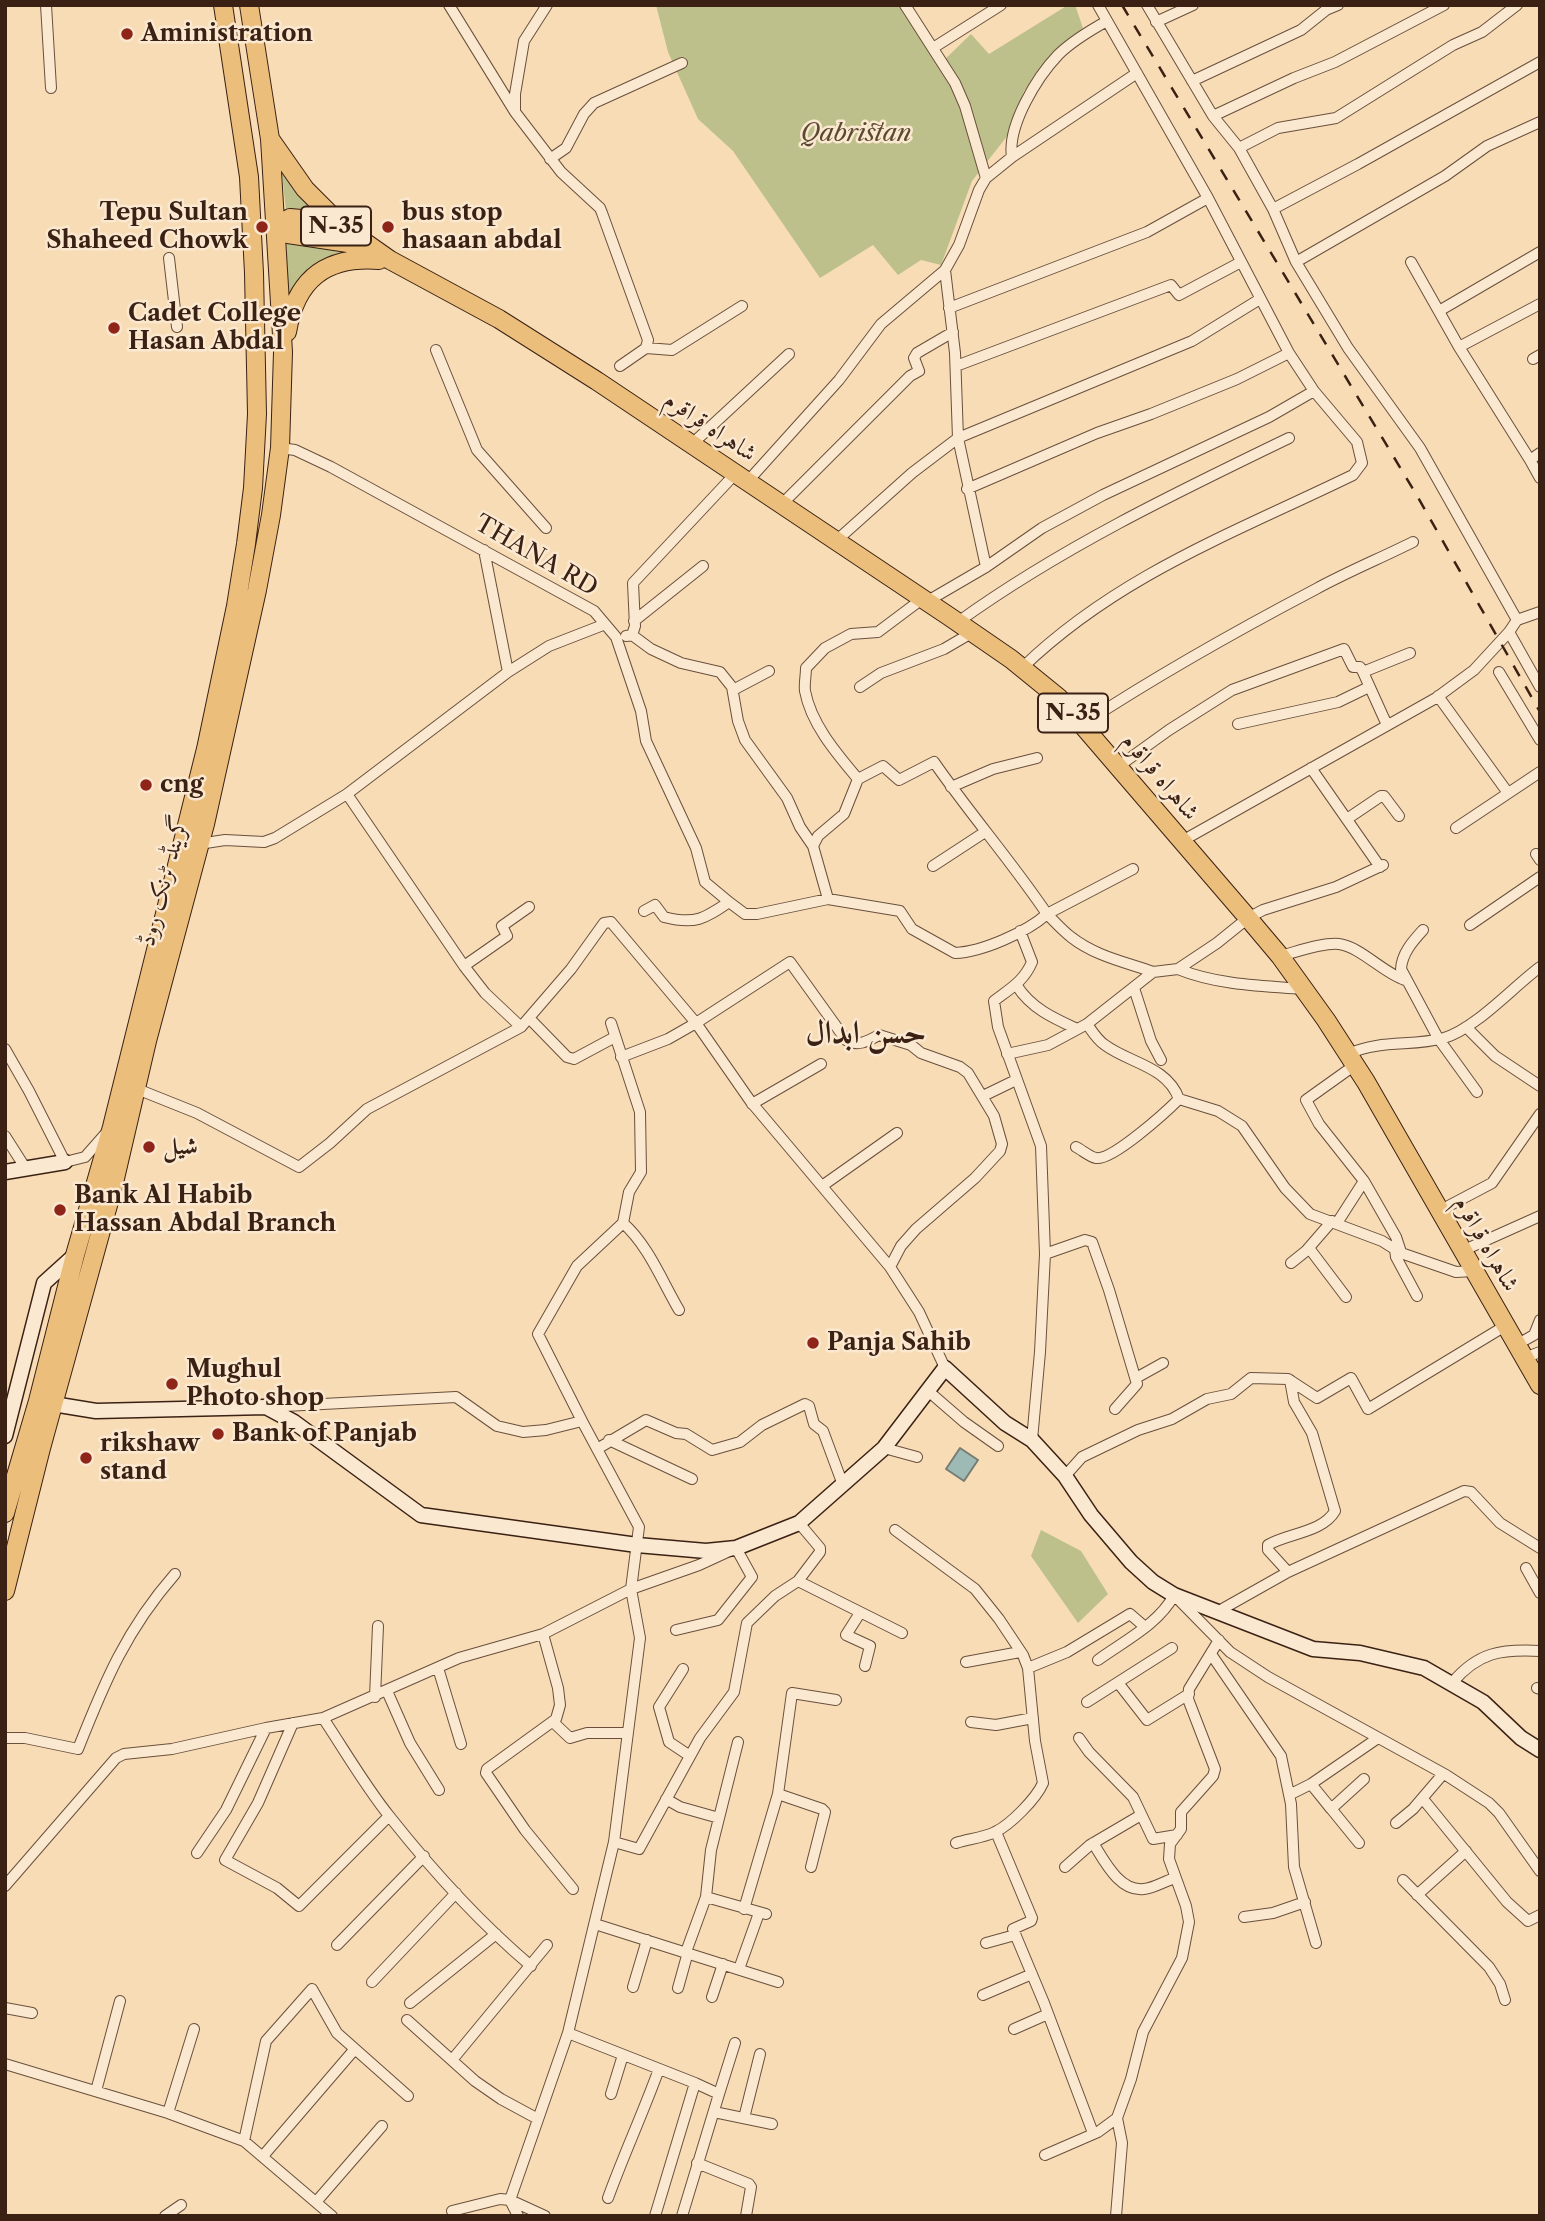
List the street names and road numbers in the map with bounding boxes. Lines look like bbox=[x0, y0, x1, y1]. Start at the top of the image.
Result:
road number: N-35 bbox=[301, 206, 371, 246]
street label: شاہراہ قراقرم bbox=[658, 386, 762, 468]
street label: THANA RD bbox=[469, 509, 603, 603]
road number: N-35 bbox=[1038, 694, 1108, 733]
street label: شاہراہ قراقرم bbox=[1115, 727, 1205, 827]
street label: گرینڈ ٹرنک روڈ bbox=[133, 813, 195, 949]
street label: شاہراہ قراقرم bbox=[1447, 1191, 1525, 1297]

